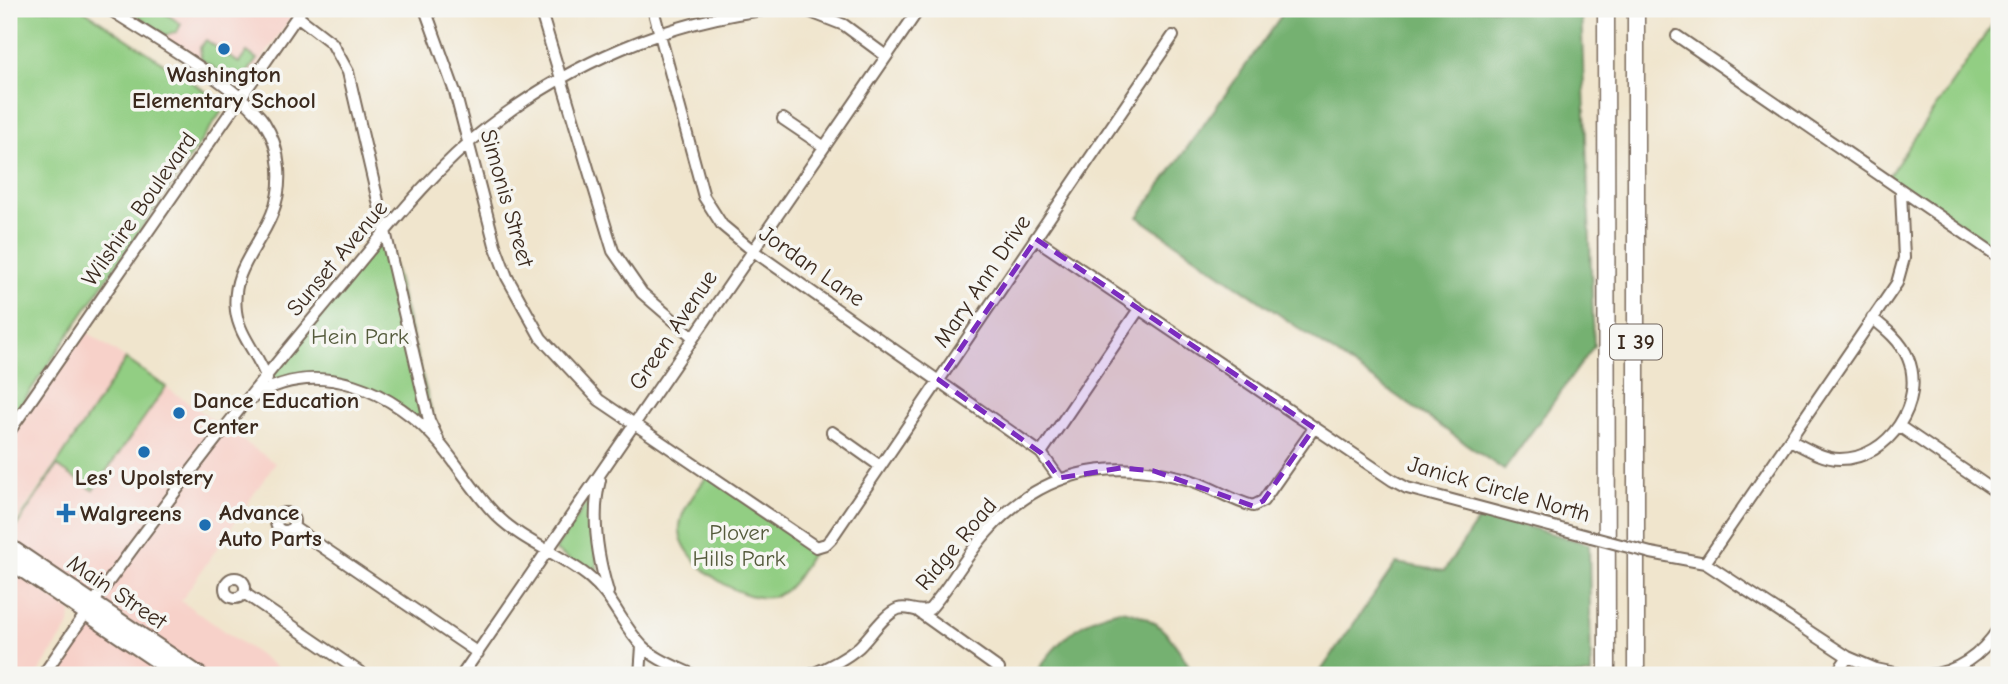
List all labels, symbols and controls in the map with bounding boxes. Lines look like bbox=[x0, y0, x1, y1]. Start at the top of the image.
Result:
marker: Washington Elementary School bbox=[216, 41, 232, 57]
place label: Washington Elementary School bbox=[132, 61, 316, 114]
street label: Simonis Street bbox=[474, 126, 540, 271]
street label: Wilshire Boulevard bbox=[76, 127, 202, 291]
street label: Sunset Avenue bbox=[281, 195, 393, 321]
street label: Mary Ann Drive bbox=[928, 210, 1036, 352]
street label: Jordan Lane bbox=[754, 220, 870, 312]
street label: Green Avenue bbox=[623, 265, 723, 395]
park label: Hein Park bbox=[311, 323, 409, 350]
road number: I 39 bbox=[1610, 324, 1662, 360]
place label: Dance Education Center bbox=[193, 387, 359, 440]
marker: Dance Education Center bbox=[171, 405, 187, 421]
marker: Les' Upolstery bbox=[136, 444, 152, 460]
street label: Janick Circle North bbox=[1405, 450, 1593, 528]
place label: Les' Upolstery bbox=[75, 464, 214, 491]
street label: Ridge Road bbox=[910, 492, 1002, 596]
place label: Advance Auto Parts bbox=[219, 499, 322, 552]
place label: Walgreens bbox=[80, 500, 182, 527]
marker: Walgreens bbox=[58, 505, 74, 521]
marker: Advance Auto Parts bbox=[197, 517, 213, 533]
park label: Plover Hills Park bbox=[692, 519, 786, 572]
street label: Main Street bbox=[62, 549, 173, 636]

